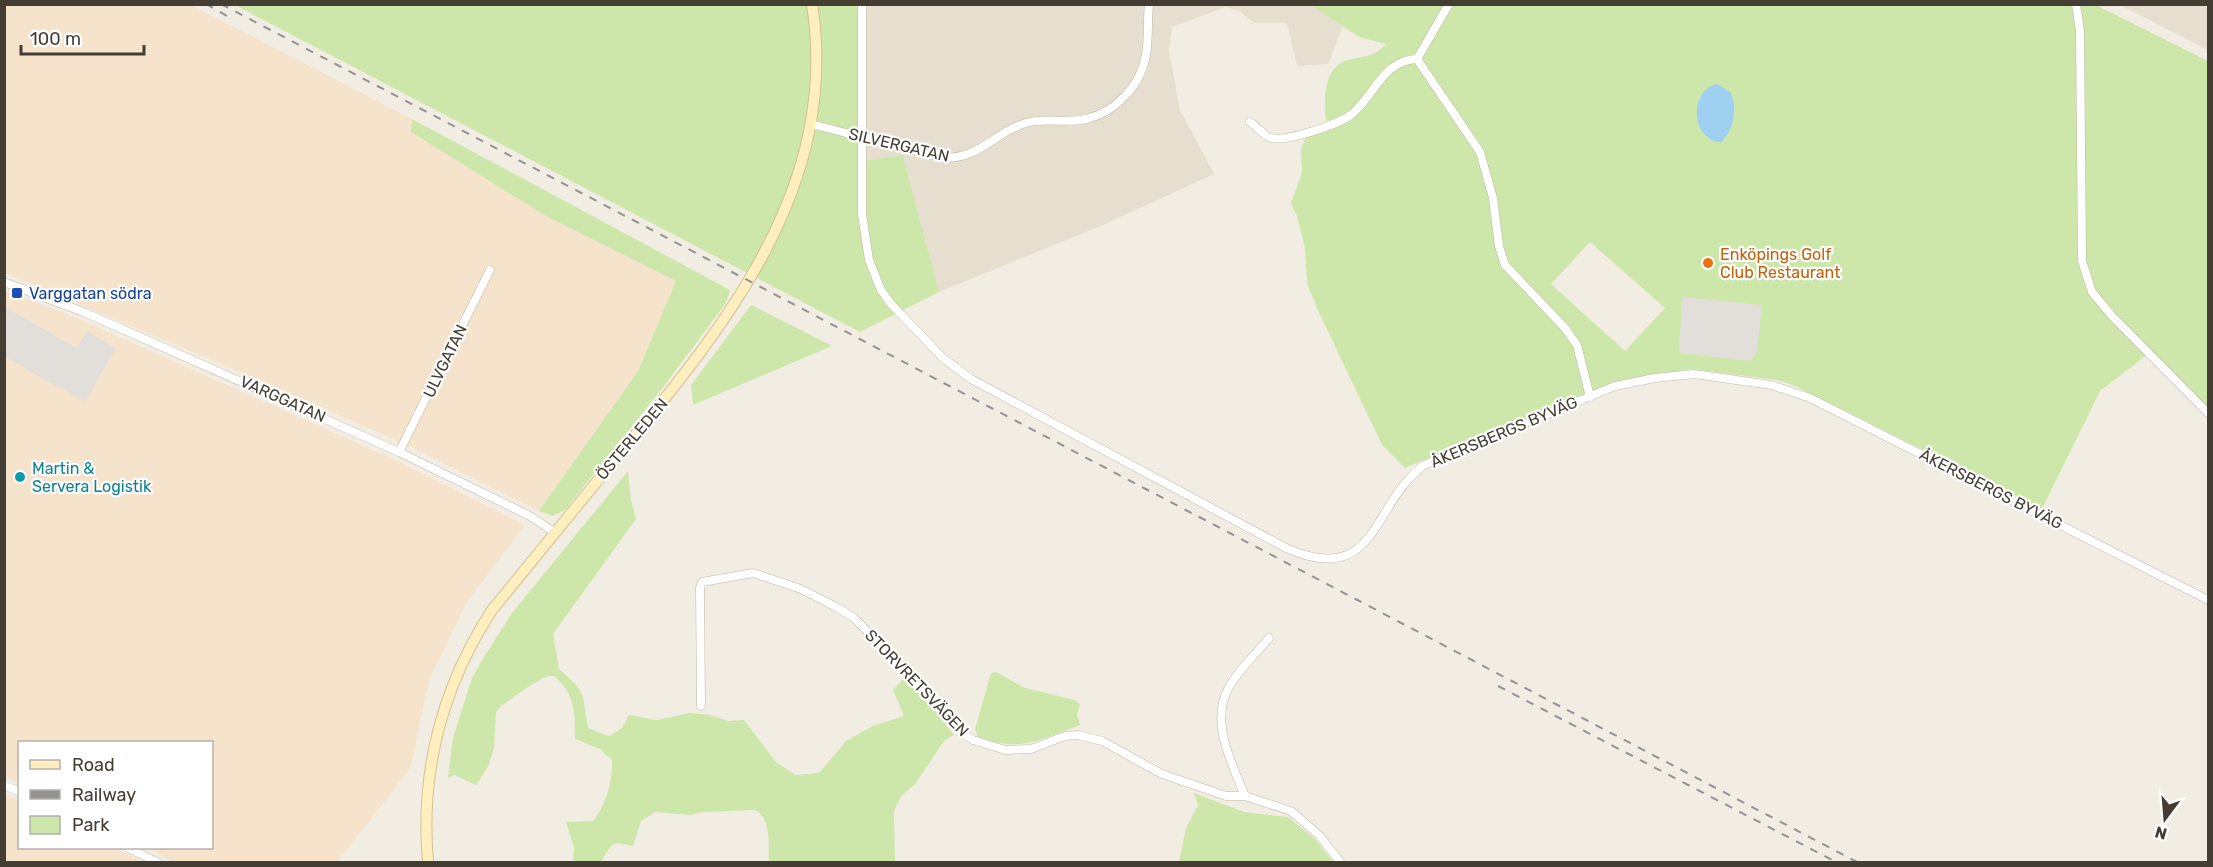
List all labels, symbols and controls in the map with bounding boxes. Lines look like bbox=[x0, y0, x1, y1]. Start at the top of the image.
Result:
scale bar bbox=[21, 18, 144, 56]
text: 100 m bbox=[30, 28, 81, 50]
street label: SILVERGATAN bbox=[847, 124, 951, 166]
place label: Enköpings Golf Club Restaurant bbox=[1720, 245, 1840, 282]
marker: Enköpings Golf Club Restaurant bbox=[1701, 256, 1715, 270]
place label: Varggatan södra bbox=[29, 284, 152, 303]
marker: Varggatan södra bbox=[10, 286, 24, 300]
street label: ULVGATAN bbox=[419, 321, 471, 401]
street label: VARGGATAN bbox=[237, 372, 329, 426]
street label: ÅKERSBERGS BYVÄG bbox=[1428, 392, 1580, 472]
street label: ÖSTERLEDEN bbox=[592, 394, 672, 484]
street label: ÅKERSBERGS BYVÄG bbox=[1916, 445, 2066, 533]
place label: Martin & Servera Logistik bbox=[32, 459, 152, 496]
marker: Martin & Servera Logistik bbox=[13, 470, 27, 484]
street label: STORVRETSVÄGEN bbox=[861, 626, 973, 740]
legend bbox=[18, 741, 213, 849]
text: Road bbox=[72, 754, 115, 776]
text: Railway bbox=[72, 784, 136, 806]
north arrow bbox=[2135, 789, 2195, 849]
text: Park bbox=[72, 814, 110, 836]
text: N bbox=[2153, 822, 2169, 844]

